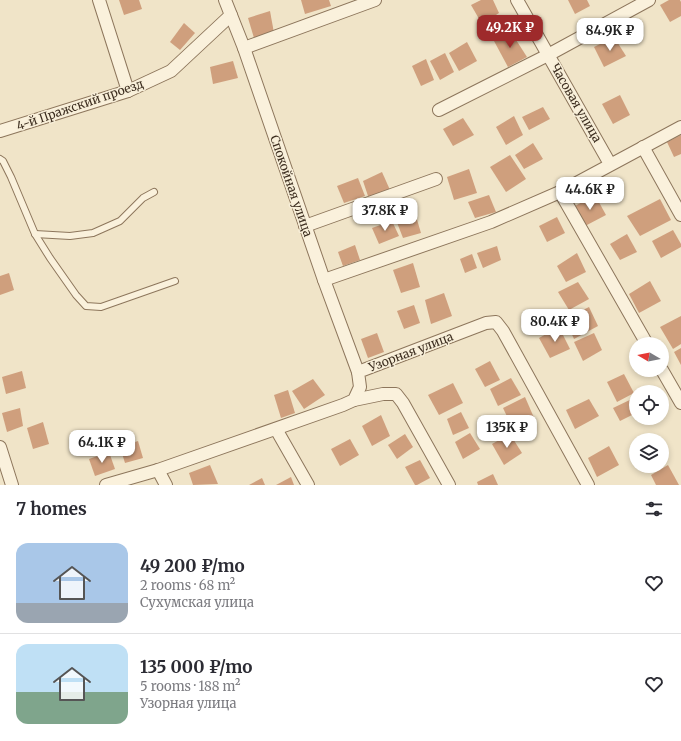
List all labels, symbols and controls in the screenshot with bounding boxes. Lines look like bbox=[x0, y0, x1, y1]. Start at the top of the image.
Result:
pin: 49.2K ₽ bbox=[473, 15, 547, 49]
pin: 84.9K ₽ bbox=[573, 18, 647, 52]
text: 49.2K ₽ bbox=[486, 19, 534, 36]
text: 84.9K ₽ bbox=[586, 22, 634, 39]
street label: Часовая улица bbox=[548, 61, 605, 145]
street label: 4-й Пражский проезд bbox=[14, 76, 145, 133]
street label: Спокойная улица bbox=[267, 133, 316, 239]
pin: 44.6K ₽ bbox=[553, 177, 627, 211]
text: 44.6K ₽ bbox=[565, 181, 615, 198]
pin: 37.8K ₽ bbox=[348, 198, 422, 232]
text: 37.8K ₽ bbox=[362, 202, 408, 219]
pin: 80.4K ₽ bbox=[518, 309, 592, 343]
text: 80.4K ₽ bbox=[530, 313, 580, 330]
street label: Узорная улица bbox=[366, 328, 456, 375]
north arrow bbox=[629, 337, 669, 377]
map controls bbox=[629, 337, 669, 473]
button: locate bbox=[629, 385, 669, 425]
pin: 135K ₽ bbox=[474, 415, 540, 449]
text: 135K ₽ bbox=[486, 419, 528, 436]
pin: 64.1K ₽ bbox=[65, 430, 139, 464]
button: layers bbox=[629, 433, 669, 473]
text: 64.1K ₽ bbox=[78, 434, 126, 451]
text: 7 homes bbox=[16, 498, 87, 520]
icon: filters bbox=[643, 498, 665, 520]
text: 49 200 ₽/mo bbox=[140, 555, 245, 577]
icon: home bbox=[48, 559, 96, 607]
icon: heart bbox=[643, 572, 665, 594]
text: 2 rooms · 68 m² bbox=[140, 577, 235, 594]
text: Сухумская улица bbox=[140, 594, 254, 611]
text: 135 000 ₽/mo bbox=[140, 656, 252, 678]
icon: home bbox=[48, 660, 96, 708]
icon: heart bbox=[643, 673, 665, 695]
text: 5 rooms · 188 m² bbox=[140, 678, 240, 695]
text: Узорная улица bbox=[140, 695, 237, 712]

